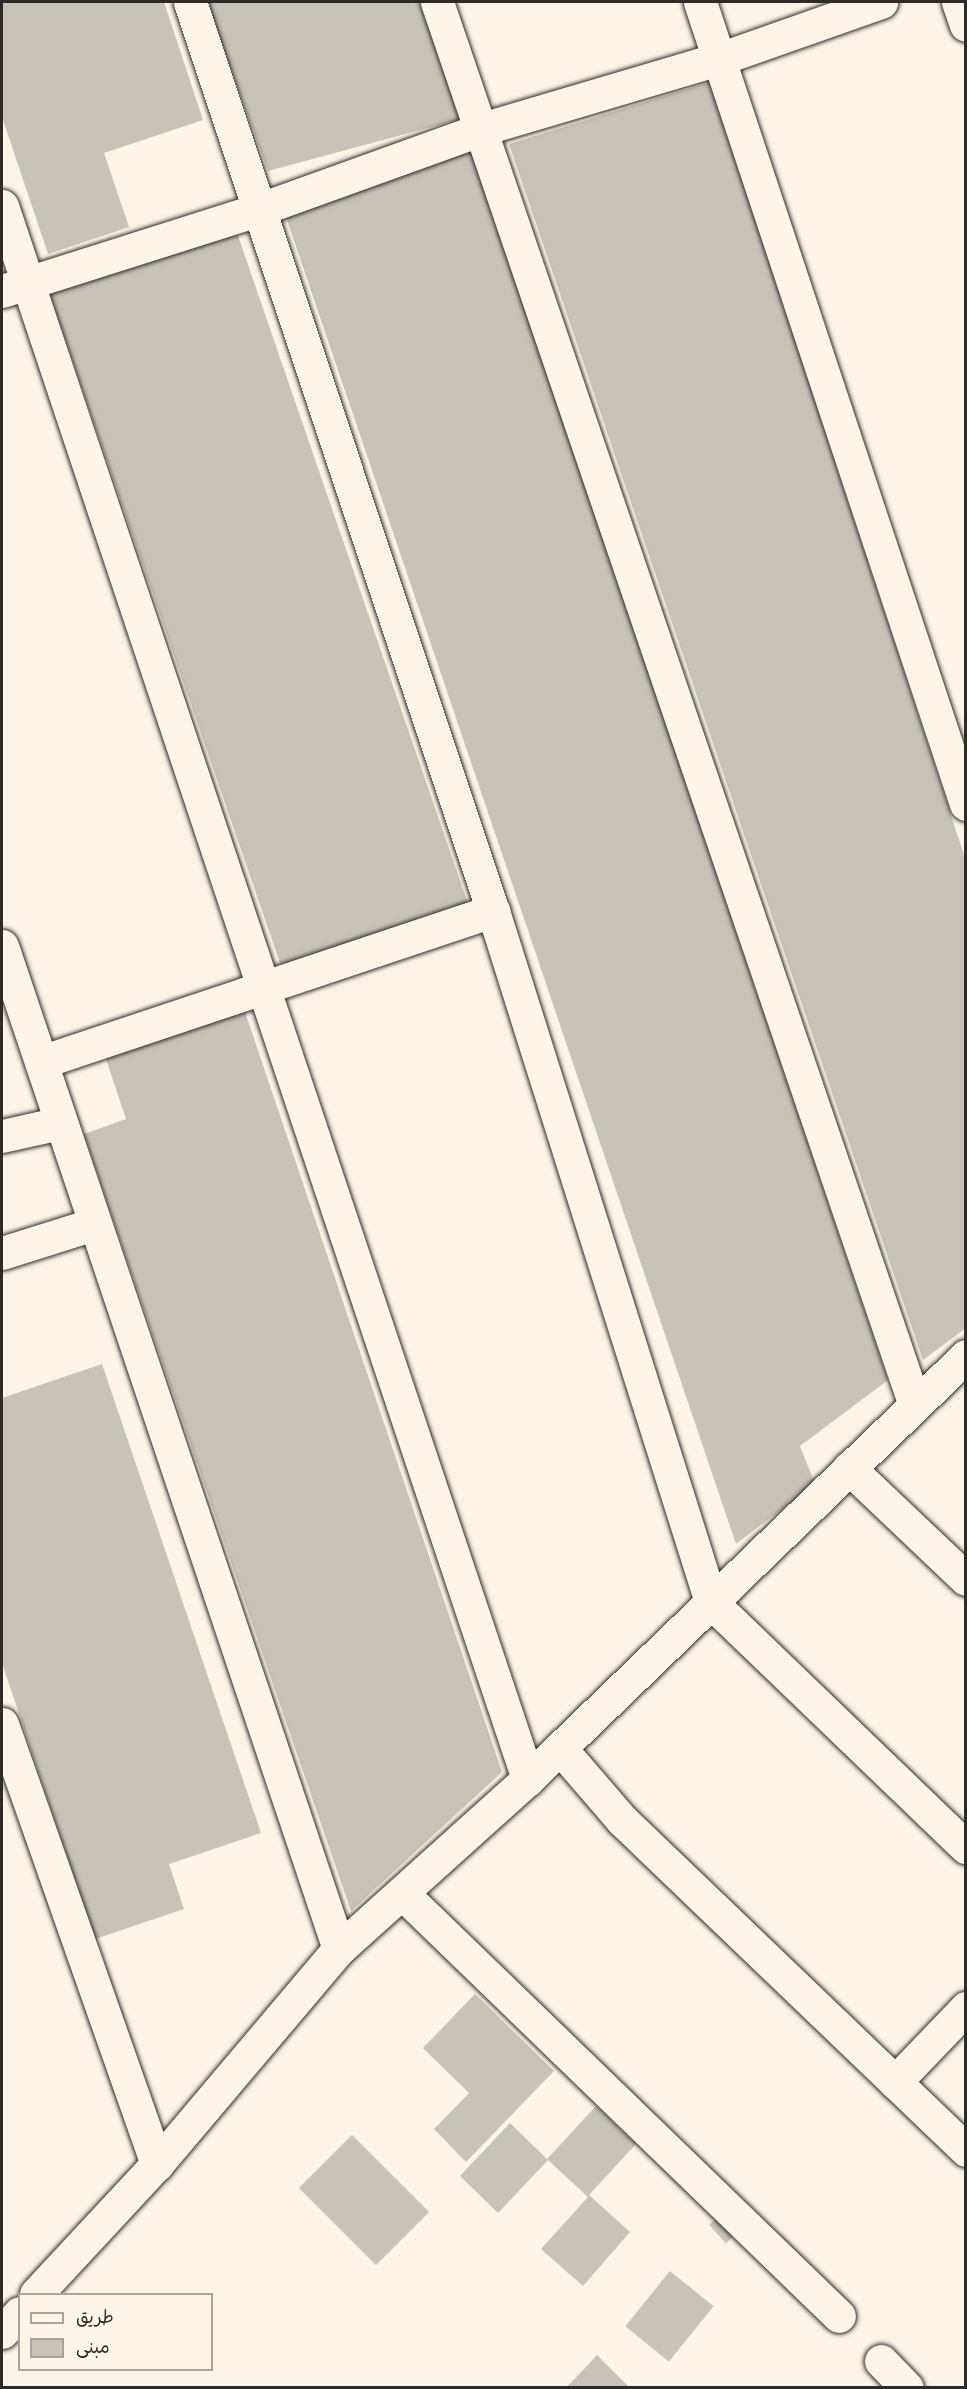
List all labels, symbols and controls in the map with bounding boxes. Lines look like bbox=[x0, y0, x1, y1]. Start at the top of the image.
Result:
legend bbox=[18, 2293, 213, 2371]
text: طريق bbox=[76, 2304, 114, 2329]
text: مبنى bbox=[76, 2334, 110, 2359]

